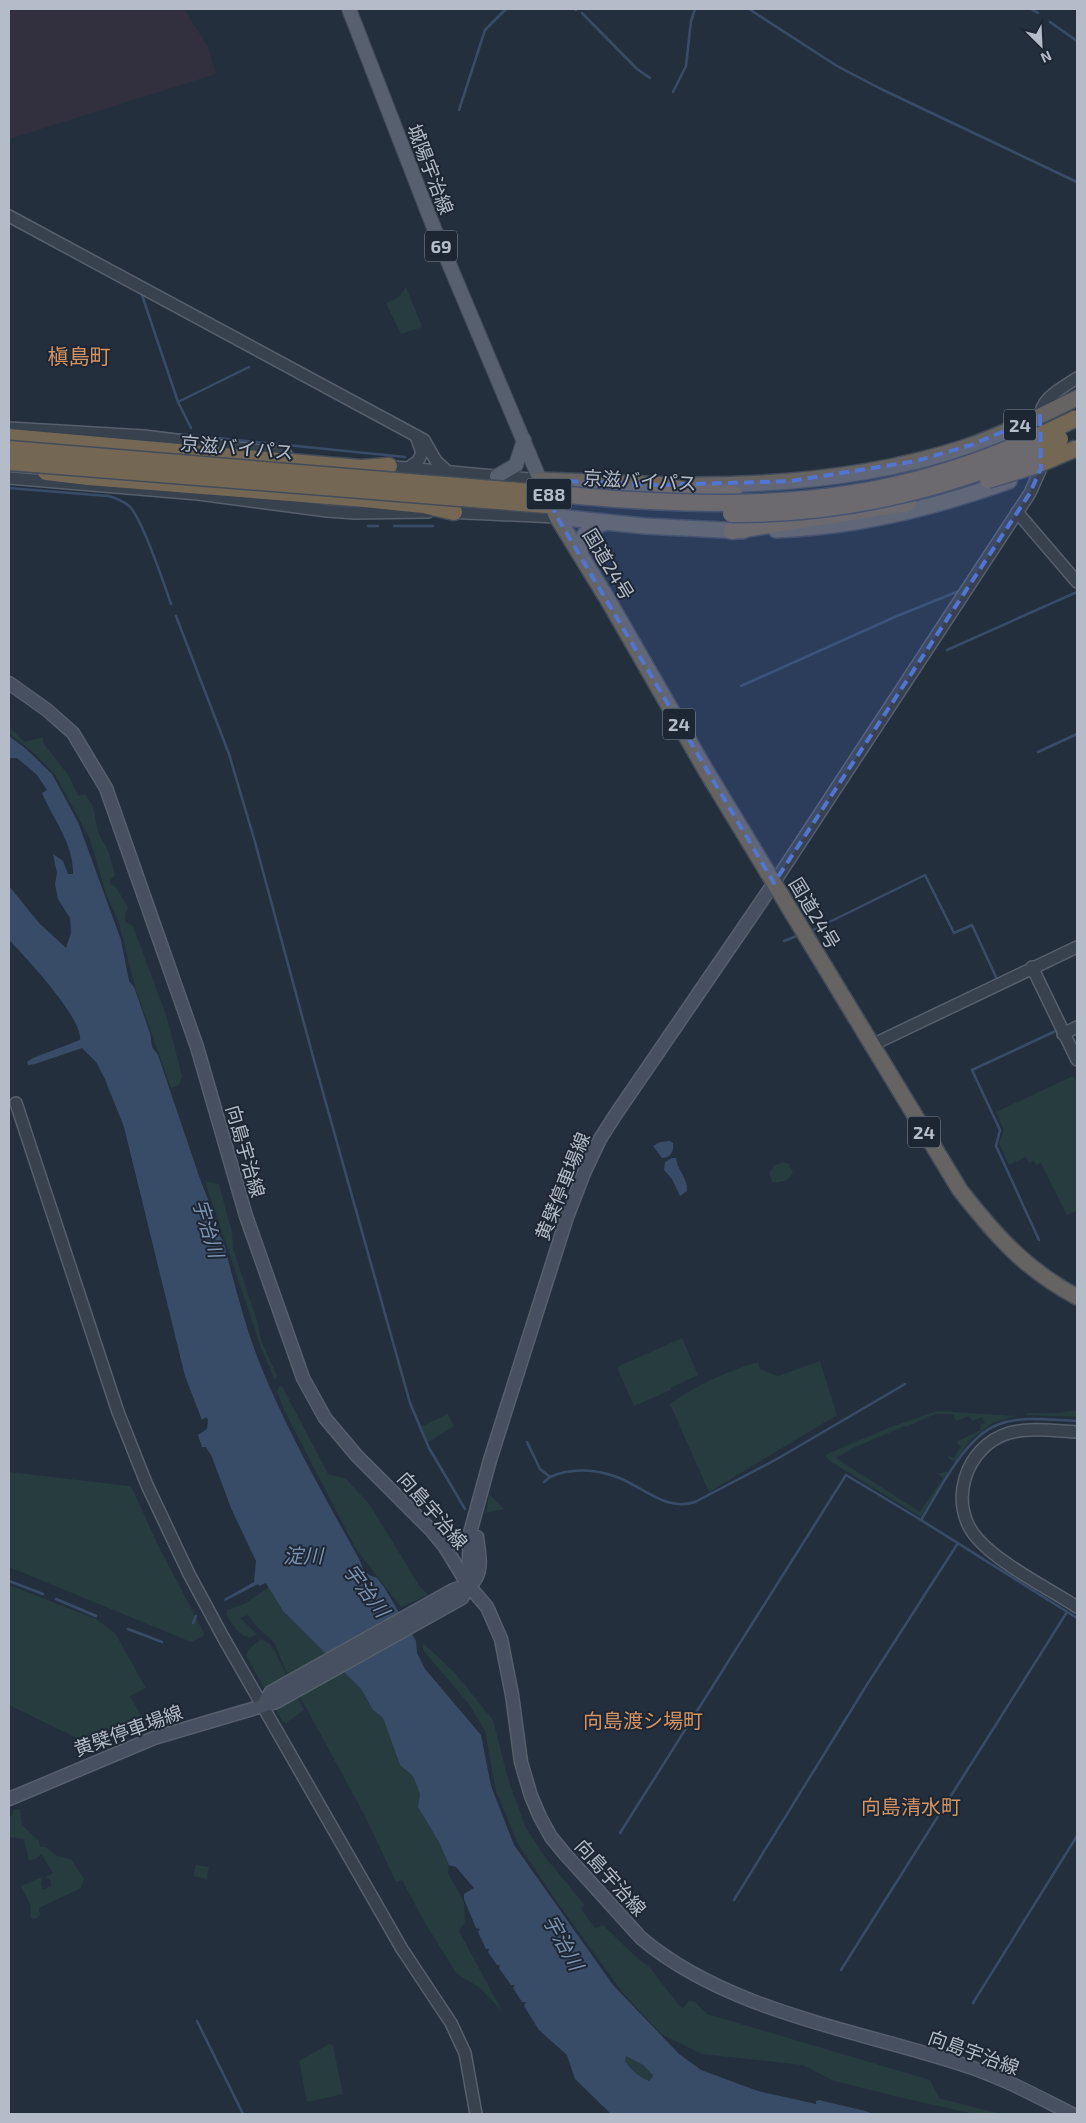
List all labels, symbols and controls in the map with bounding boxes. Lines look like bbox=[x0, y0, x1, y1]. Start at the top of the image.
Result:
north arrow bbox=[1016, 20, 1066, 70]
text: N bbox=[1038, 48, 1055, 67]
street label: 城陽宇治線 bbox=[403, 121, 459, 217]
road number: 69 bbox=[425, 230, 457, 262]
district label: 槇島町 bbox=[48, 343, 111, 368]
road number: 24 bbox=[1004, 410, 1036, 440]
street label: 京滋バイパス bbox=[179, 431, 295, 463]
street label: 京滋バイパス bbox=[583, 466, 697, 494]
road number: E88 bbox=[526, 478, 572, 509]
street label: 国道24号 bbox=[579, 524, 639, 604]
road number: 24 bbox=[663, 709, 695, 740]
street label: 国道24号 bbox=[785, 873, 845, 953]
street label: 向島宇治線 bbox=[222, 1102, 270, 1200]
road number: 24 bbox=[908, 1116, 940, 1148]
street label: 黄檗停車場線 bbox=[530, 1129, 594, 1243]
water label: 宇治川 bbox=[189, 1196, 230, 1262]
street label: 向島宇治線 bbox=[393, 1467, 473, 1553]
water label: 淀川 bbox=[283, 1543, 325, 1567]
water label: 宇治川 bbox=[339, 1559, 396, 1623]
street label: 黄檗停車場線 bbox=[70, 1700, 186, 1760]
district label: 向島渡シ場町 bbox=[583, 1708, 703, 1732]
district label: 向島清水町 bbox=[861, 1794, 961, 1818]
street label: 向島宇治線 bbox=[571, 1834, 651, 1920]
water label: 宇治川 bbox=[539, 1910, 590, 1976]
street label: 向島宇治線 bbox=[925, 2025, 1023, 2079]

